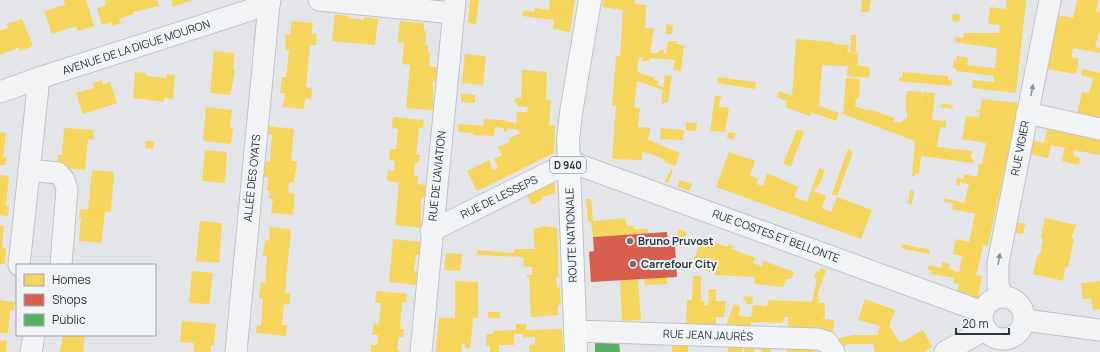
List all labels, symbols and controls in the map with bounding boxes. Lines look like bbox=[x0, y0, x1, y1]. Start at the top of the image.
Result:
street label: AVENUE DE LA DIGUE MOURON bbox=[60, 15, 212, 78]
one-way arrow bbox=[1029, 84, 1035, 96]
street label: RUE VIGIER bbox=[1007, 119, 1032, 177]
street label: RUE DE L'AVIATION bbox=[424, 130, 449, 222]
street label: ALLÉE DES OYATS bbox=[239, 133, 264, 222]
road number: D 940 bbox=[550, 157, 586, 173]
street label: RUE DE LESSEPS bbox=[458, 171, 540, 222]
street label: ROUTE NATIONALE bbox=[561, 187, 580, 283]
street label: RUE COSTES ET BELLONTE bbox=[710, 206, 842, 266]
place label: Bruno Pruvost bbox=[638, 233, 714, 248]
marker: Bruno Pruvost bbox=[625, 236, 635, 246]
one-way arrow bbox=[996, 252, 1002, 265]
place label: Carrefour City bbox=[641, 256, 718, 271]
marker: Carrefour City bbox=[628, 259, 638, 269]
legend bbox=[16, 264, 156, 336]
text: Homes bbox=[52, 271, 91, 288]
text: Shops bbox=[52, 291, 87, 308]
scale bar bbox=[956, 310, 1009, 336]
text: Public bbox=[52, 311, 86, 328]
text: 20 m bbox=[962, 315, 989, 332]
street label: RUE JEAN JAURÈS bbox=[663, 325, 754, 344]

